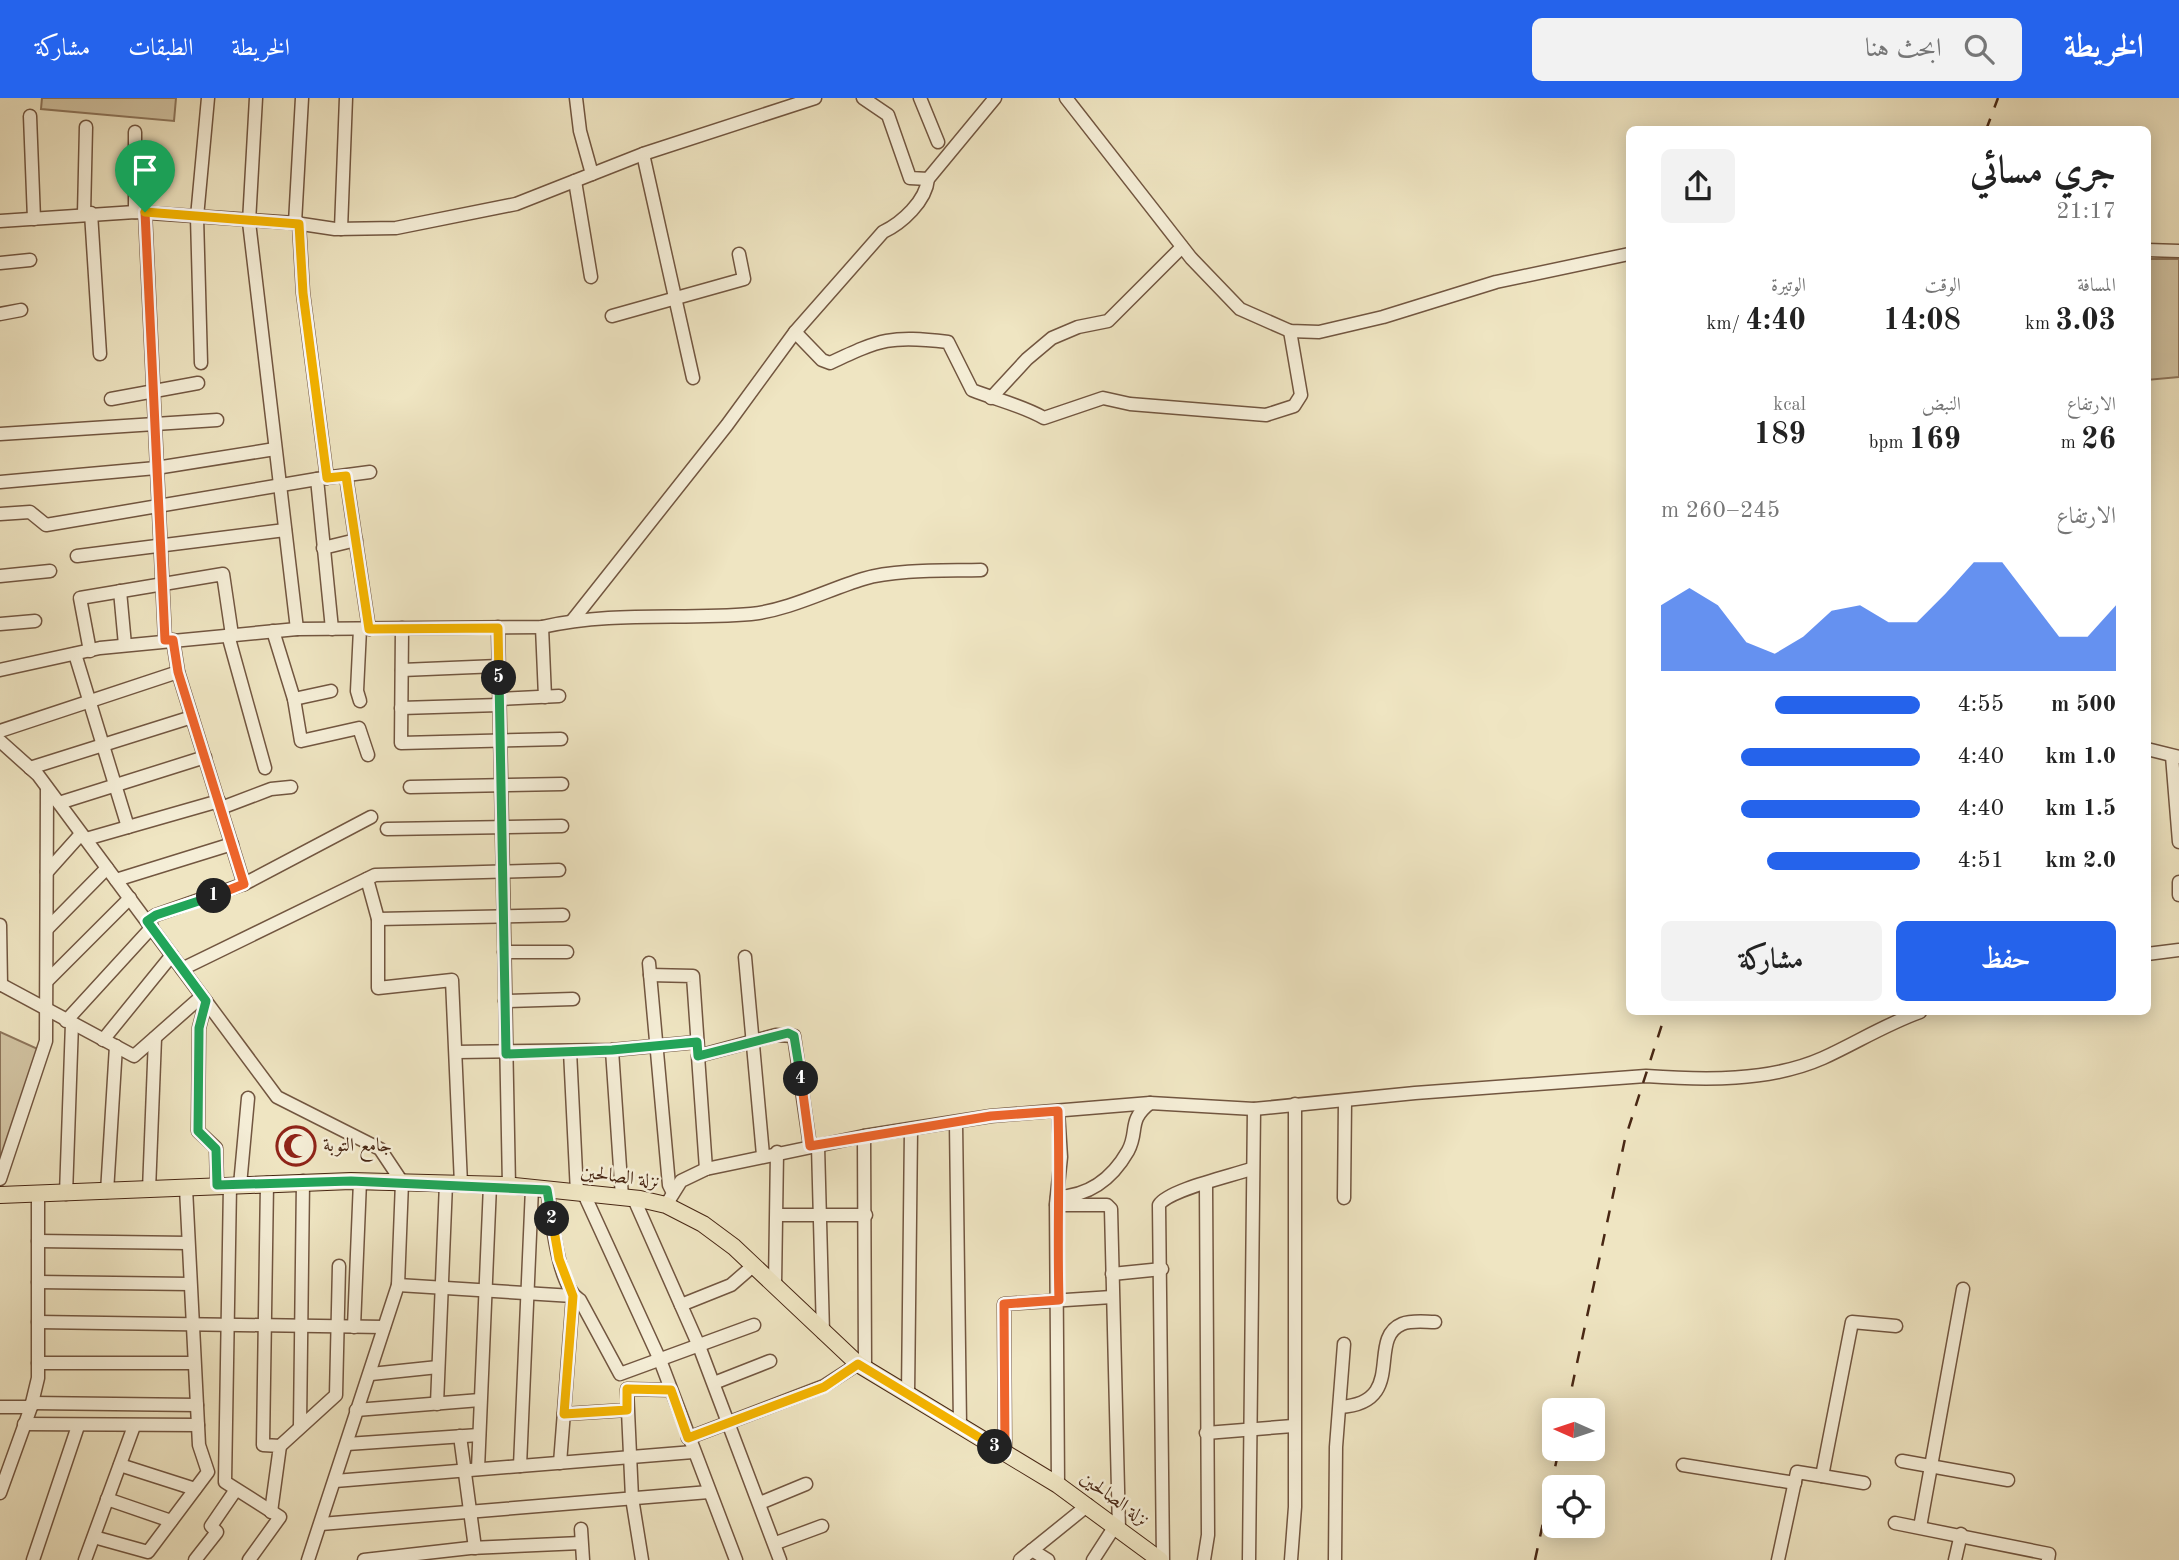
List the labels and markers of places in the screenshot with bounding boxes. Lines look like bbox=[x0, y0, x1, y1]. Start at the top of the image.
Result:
pin bbox=[115, 140, 175, 212]
pin: 5 bbox=[482, 660, 516, 696]
pin: 1 bbox=[196, 878, 232, 914]
pin: 4 bbox=[784, 1062, 818, 1096]
mosque icon: جامع التوبة bbox=[275, 1125, 317, 1167]
place label: جامع التوبة bbox=[323, 1137, 392, 1162]
pin: 2 bbox=[534, 1202, 570, 1236]
pin: 3 bbox=[978, 1430, 1012, 1464]

